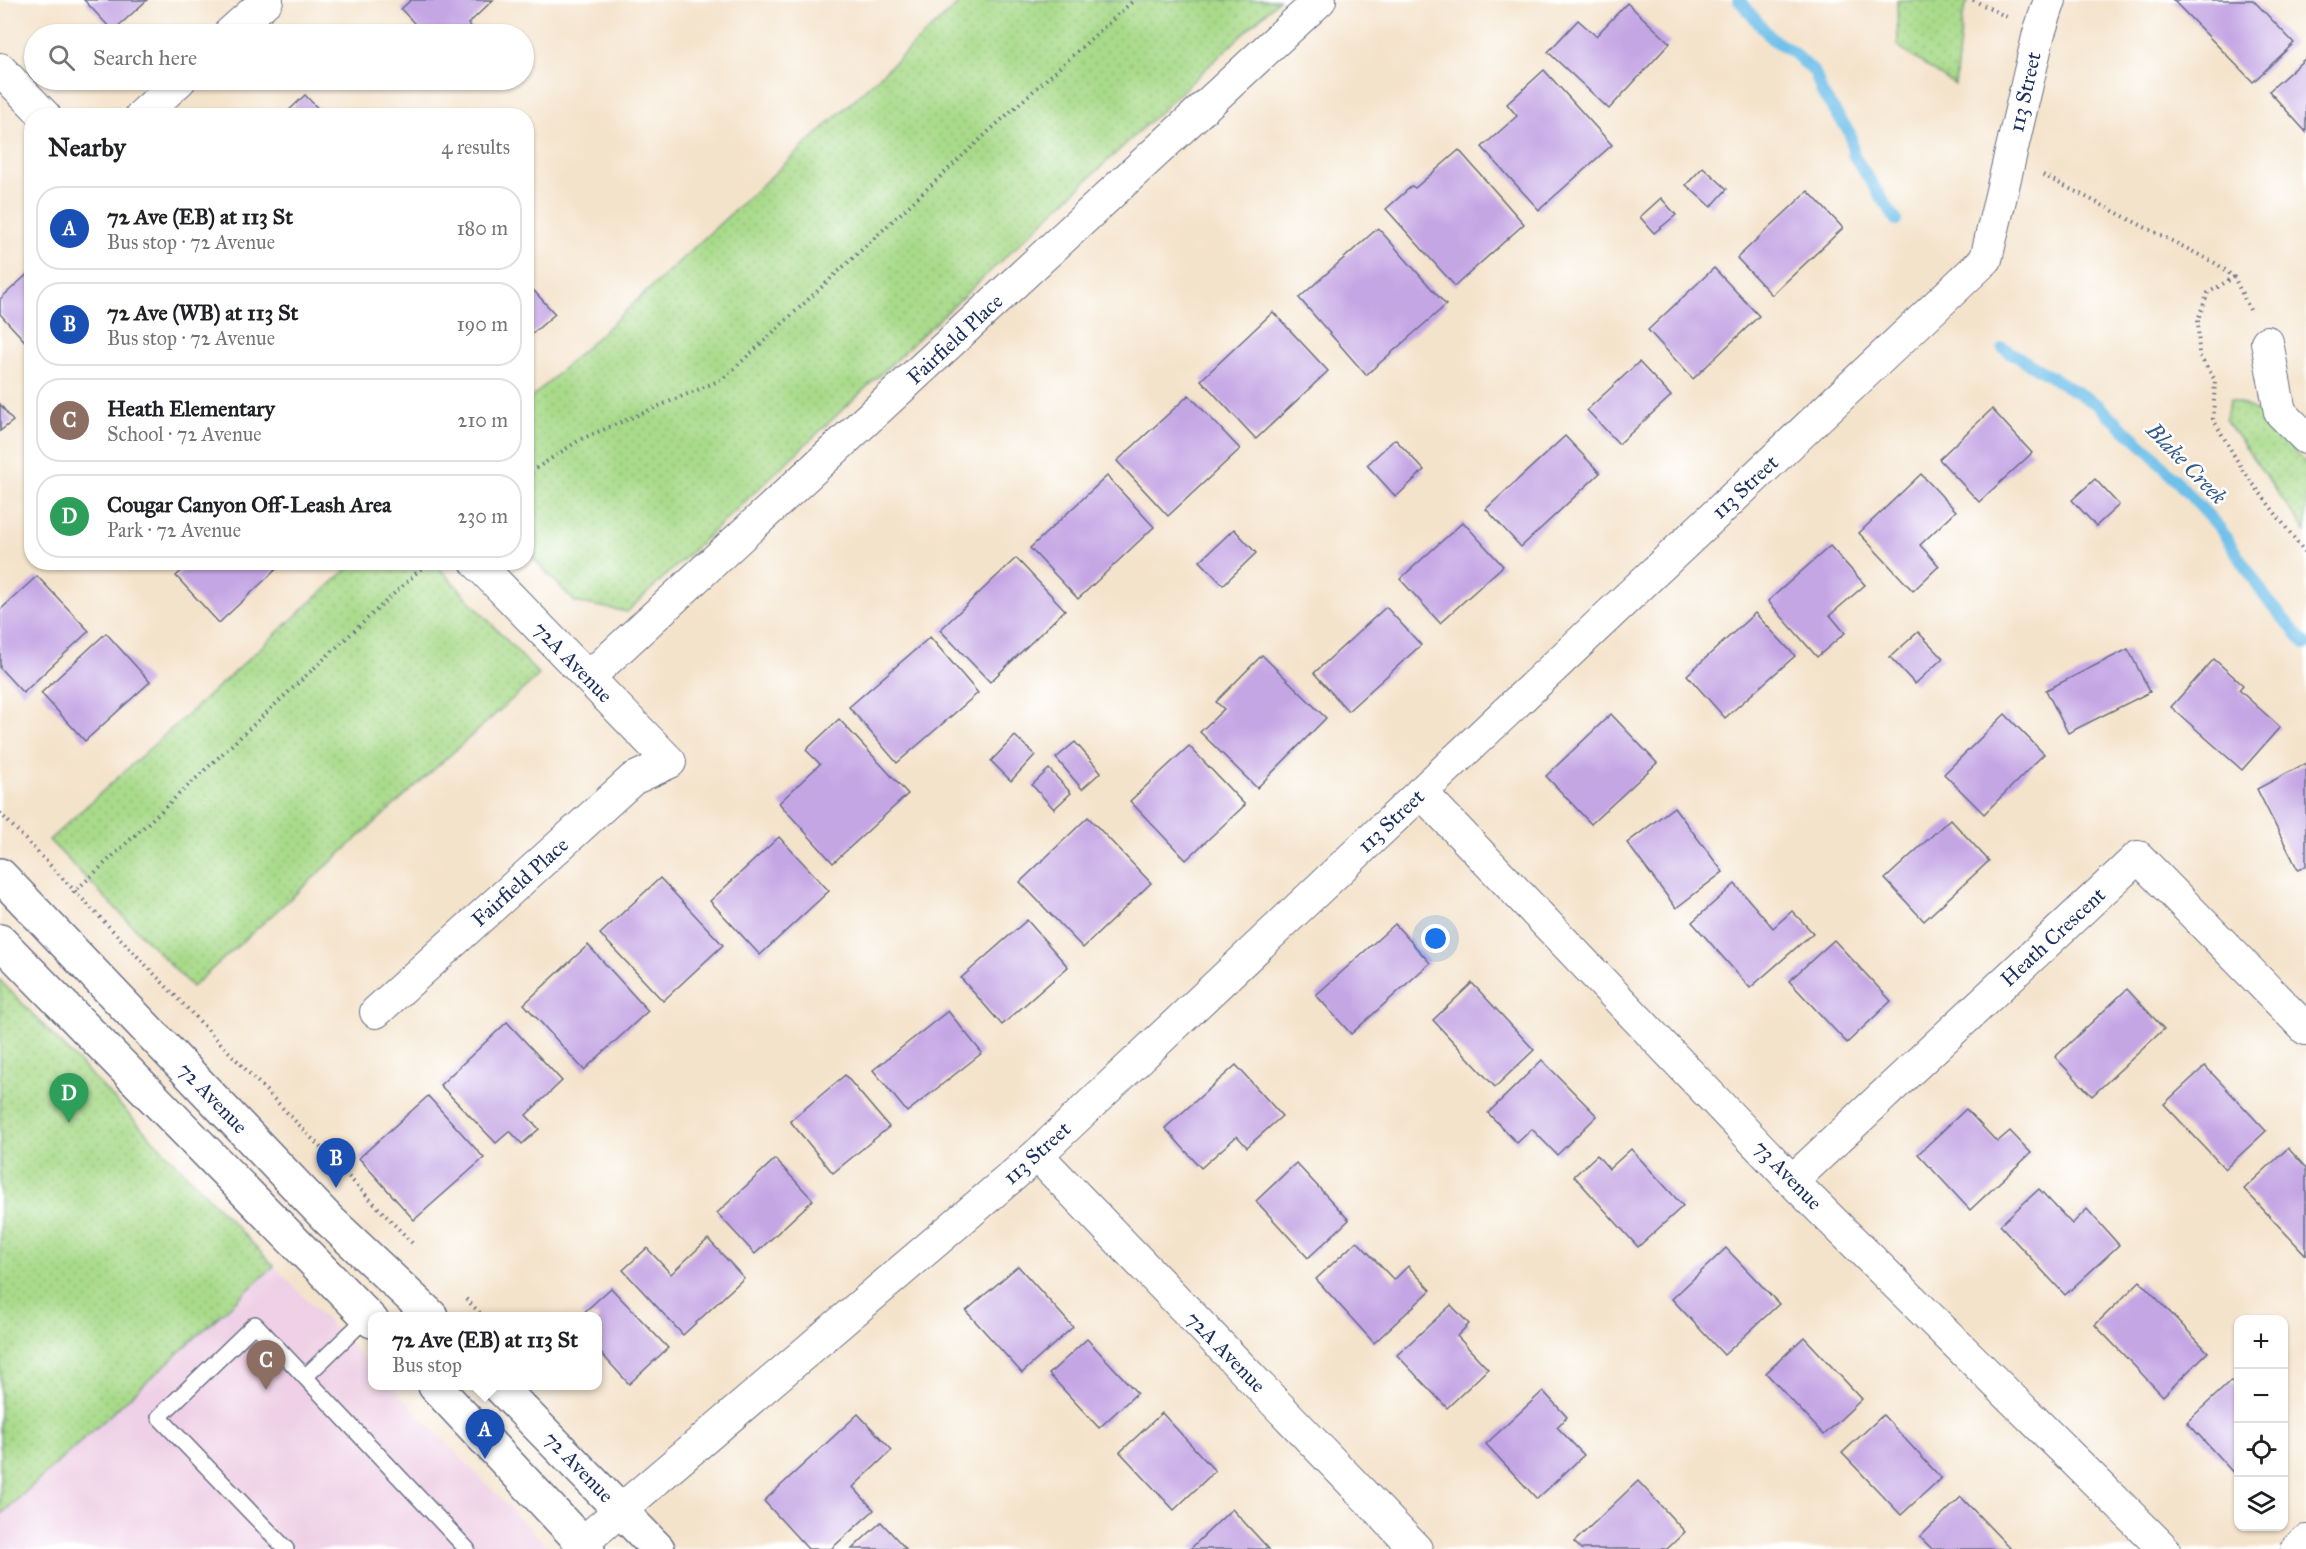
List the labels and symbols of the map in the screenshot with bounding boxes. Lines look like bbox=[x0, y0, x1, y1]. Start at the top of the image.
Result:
street label: 113 Street bbox=[2003, 49, 2047, 135]
street label: Fairfield Place bbox=[902, 288, 1008, 390]
water label: Blake Creek bbox=[2140, 416, 2232, 510]
street label: 113 Street bbox=[1706, 449, 1784, 524]
street label: 72A Avenue bbox=[528, 616, 618, 708]
street label: 113 Street bbox=[1352, 783, 1430, 858]
street label: Fairfield Place bbox=[466, 832, 574, 932]
street label: Heath Crescent bbox=[1995, 881, 2111, 992]
your location bbox=[1421, 924, 1450, 953]
street label: 72 Avenue bbox=[173, 1057, 253, 1139]
pin: D bbox=[50, 1074, 88, 1123]
street label: 113 Street bbox=[998, 1116, 1076, 1190]
street label: 73 Avenue bbox=[1748, 1135, 1828, 1216]
pin: B bbox=[316, 1138, 356, 1188]
street label: 72A Avenue bbox=[1181, 1306, 1271, 1398]
pin: C bbox=[246, 1340, 286, 1390]
pin: A bbox=[466, 1410, 504, 1459]
street label: 72 Avenue bbox=[539, 1426, 619, 1508]

